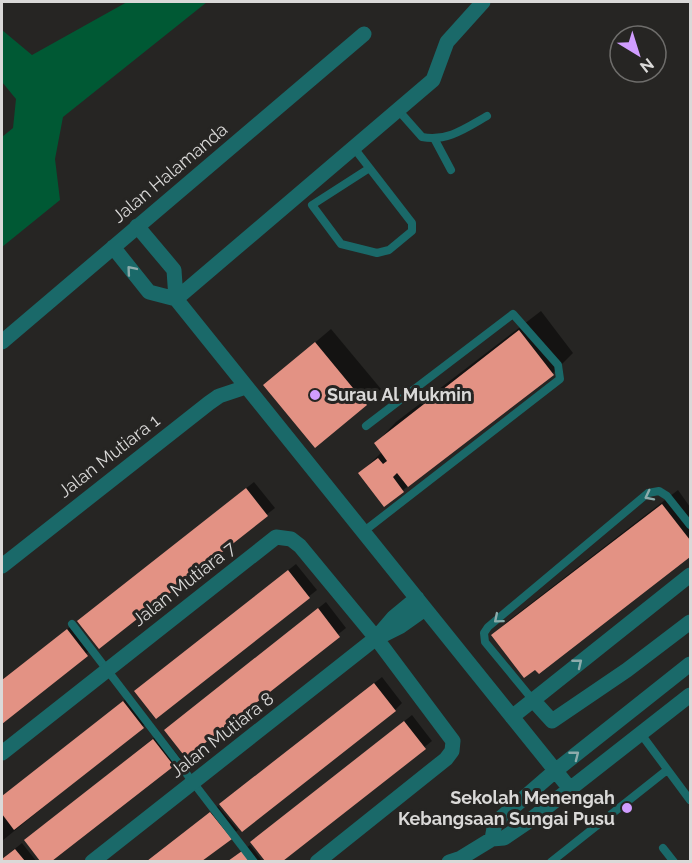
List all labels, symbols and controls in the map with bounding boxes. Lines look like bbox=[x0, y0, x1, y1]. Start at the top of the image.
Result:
north arrow bbox=[608, 24, 668, 84]
text: N bbox=[636, 54, 658, 77]
street label: Jalan Halamanda bbox=[108, 118, 231, 227]
one-way arrow bbox=[127, 266, 138, 277]
place label: Surau Al Mukmin bbox=[327, 384, 472, 405]
marker: Surau Al Mukmin bbox=[308, 388, 322, 402]
street label: Jalan Mutiara 1 bbox=[54, 409, 164, 502]
one-way arrow bbox=[645, 489, 655, 500]
street label: Jalan Mutiara 7 bbox=[128, 537, 240, 630]
one-way arrow bbox=[494, 611, 505, 622]
one-way arrow bbox=[571, 659, 582, 670]
street label: Jalan Mutiara 8 bbox=[166, 688, 278, 782]
one-way arrow bbox=[568, 751, 579, 762]
place label: Sekolah Menengah Kebangsaan Sungai Pusu bbox=[398, 787, 615, 829]
marker: Sekolah Menengah Kebangsaan Sungai Pusu bbox=[620, 801, 634, 815]

